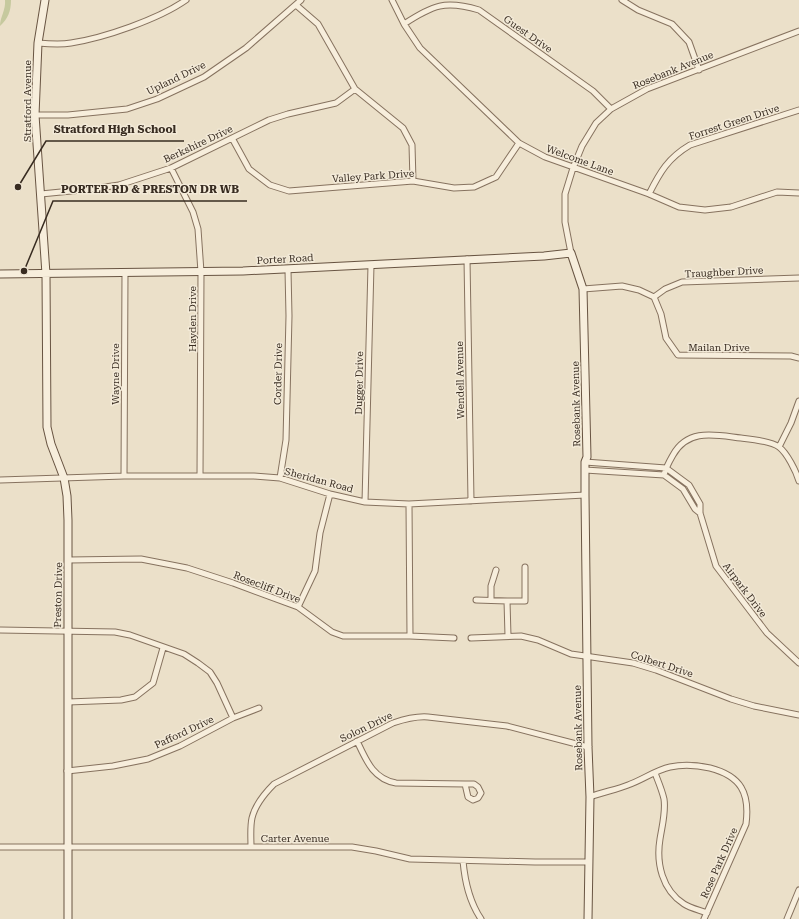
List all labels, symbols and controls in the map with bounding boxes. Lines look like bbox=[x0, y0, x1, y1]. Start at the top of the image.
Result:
street label: Guest Drive bbox=[502, 13, 555, 55]
street label: Rosebank Avenue bbox=[631, 49, 715, 91]
street label: Upland Drive bbox=[145, 59, 208, 97]
street label: Stratford Avenue bbox=[22, 60, 33, 142]
street label: Forrest Green Drive bbox=[687, 102, 781, 142]
callout: Stratford High School bbox=[46, 118, 184, 141]
text: Stratford High School bbox=[54, 123, 177, 136]
street label: Berkshire Drive bbox=[162, 123, 235, 165]
street label: Welcome Lane bbox=[545, 143, 616, 177]
street label: Valley Park Drive bbox=[331, 168, 415, 184]
callout: PORTER RD & PRESTON DR WB bbox=[53, 178, 247, 201]
text: PORTER RD & PRESTON DR WB bbox=[61, 183, 239, 196]
street label: Porter Road bbox=[256, 252, 314, 266]
street label: Traughber Drive bbox=[684, 264, 764, 280]
street label: Hayden Drive bbox=[187, 285, 198, 352]
street label: Wendell Avenue bbox=[454, 340, 466, 419]
street label: Corder Drive bbox=[272, 342, 284, 405]
street label: Mailan Drive bbox=[688, 342, 750, 353]
street label: Wayne Drive bbox=[110, 343, 121, 405]
street label: Dugger Drive bbox=[353, 351, 365, 415]
street label: Rosebank Avenue bbox=[570, 360, 582, 447]
street label: Sheridan Road bbox=[283, 466, 355, 495]
street label: Airpark Drive bbox=[721, 561, 769, 620]
street label: Preston Drive bbox=[52, 562, 64, 628]
street label: Rosecliff Drive bbox=[232, 569, 303, 605]
street label: Colbert Drive bbox=[629, 649, 695, 679]
street label: Rosebank Avenue bbox=[572, 684, 584, 771]
street label: Solon Drive bbox=[338, 709, 394, 744]
street label: Pafford Drive bbox=[153, 713, 216, 751]
street label: Rose Park Drive bbox=[698, 825, 740, 900]
street label: Carter Avenue bbox=[261, 833, 330, 844]

